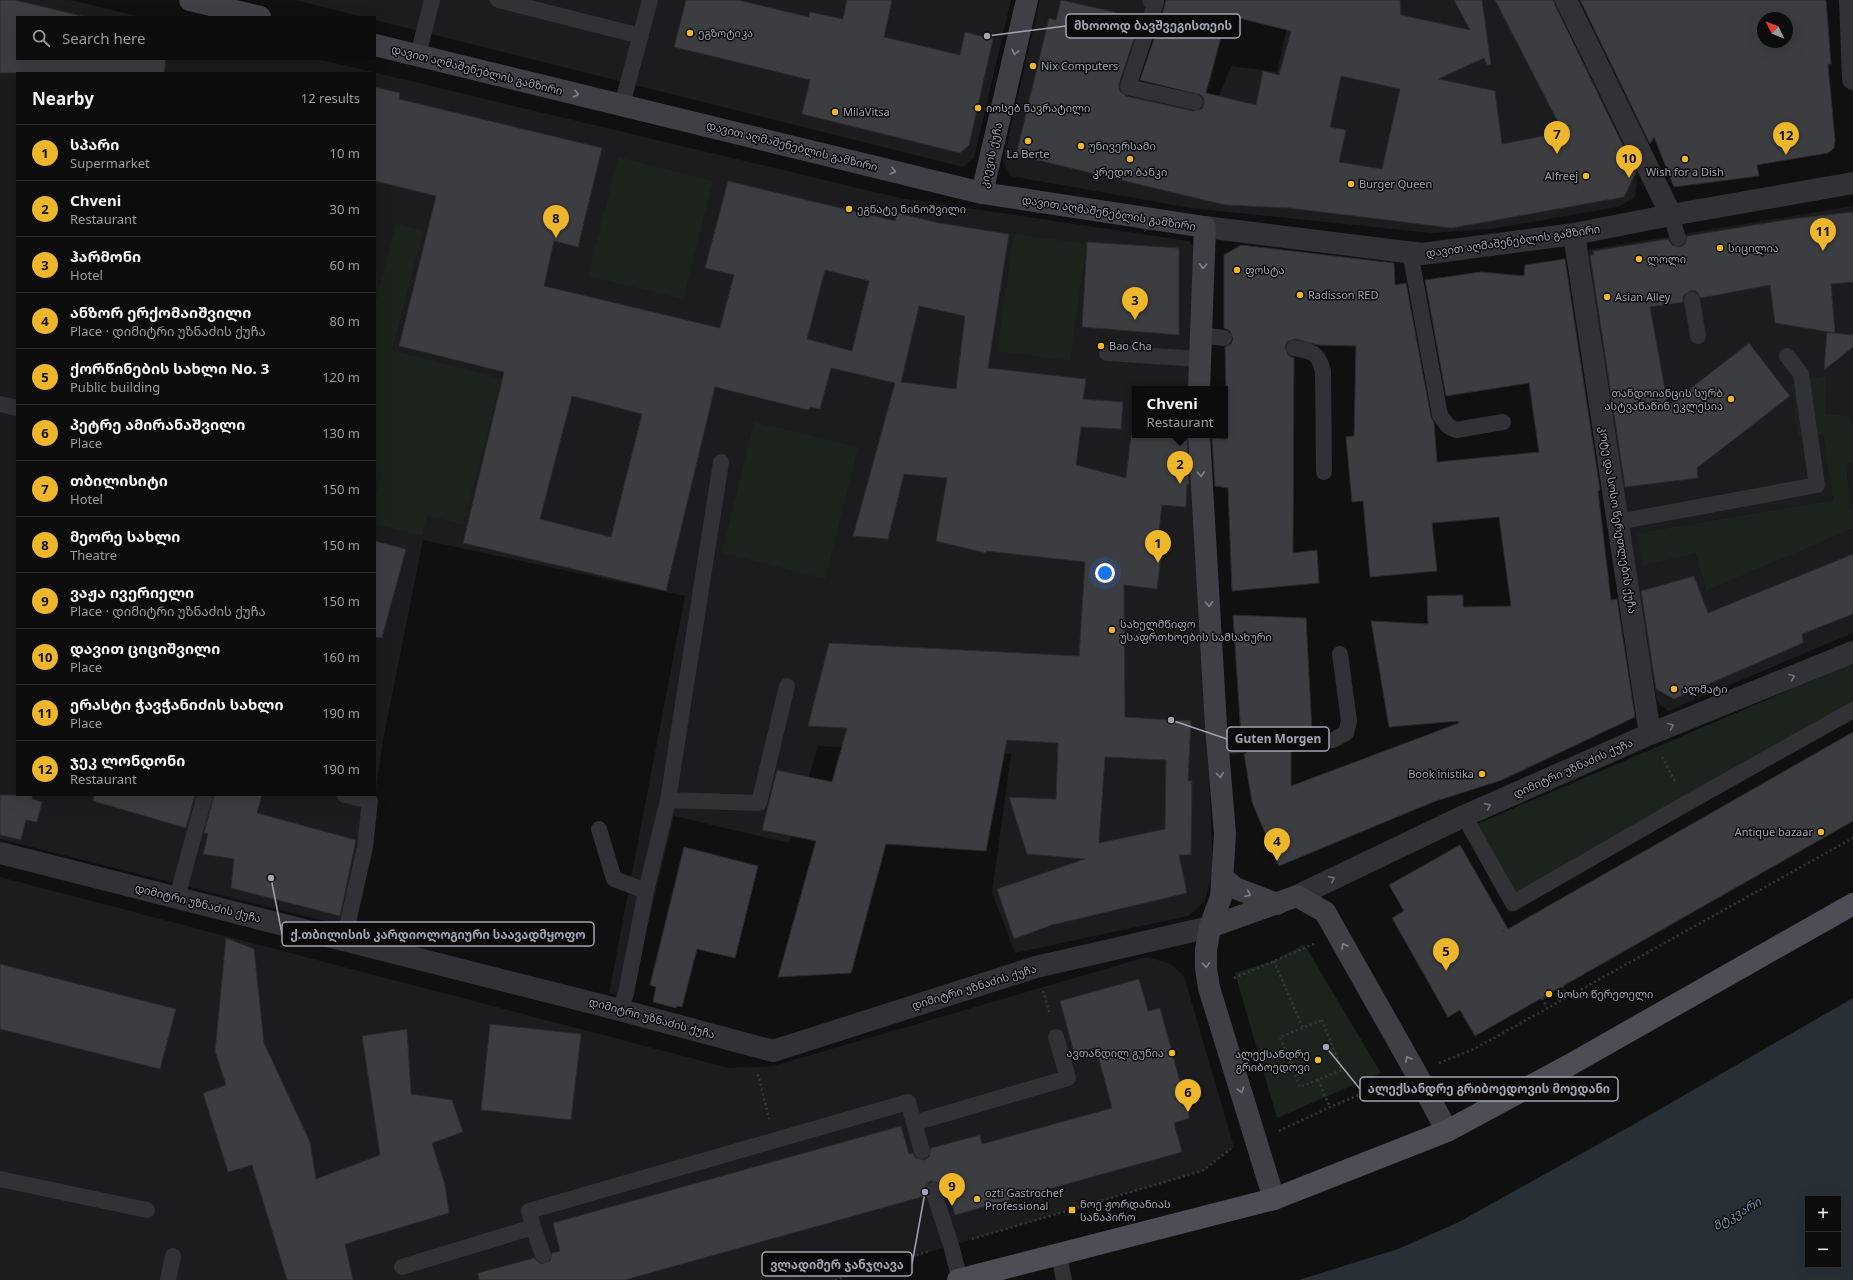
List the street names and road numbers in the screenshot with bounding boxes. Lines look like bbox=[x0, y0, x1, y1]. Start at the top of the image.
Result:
street label: დავით აღმაშენებლის გამზირი bbox=[390, 41, 564, 98]
street label: დავით აღმაშენებლის გამზირი bbox=[705, 117, 879, 174]
street label: კიევის ქუჩა bbox=[976, 121, 1005, 189]
street label: დავით აღმაშენებლის გამზირი bbox=[1021, 191, 1197, 234]
street label: დავით აღმაშენებლის გამზირი bbox=[1425, 221, 1601, 260]
street label: კოტე და სოსო წერეთლების ქუჩა bbox=[1596, 425, 1641, 615]
street label: დიმიტრი უზნაძის ქუჩა bbox=[1511, 734, 1635, 801]
street label: დიმიტრი უზნაძის ქუჩა bbox=[133, 880, 263, 925]
street label: დიმიტრი უზნაძის ქუჩა bbox=[910, 960, 1038, 1013]
street label: დიმიტრი უზნაძის ქუჩა bbox=[588, 993, 717, 1042]

